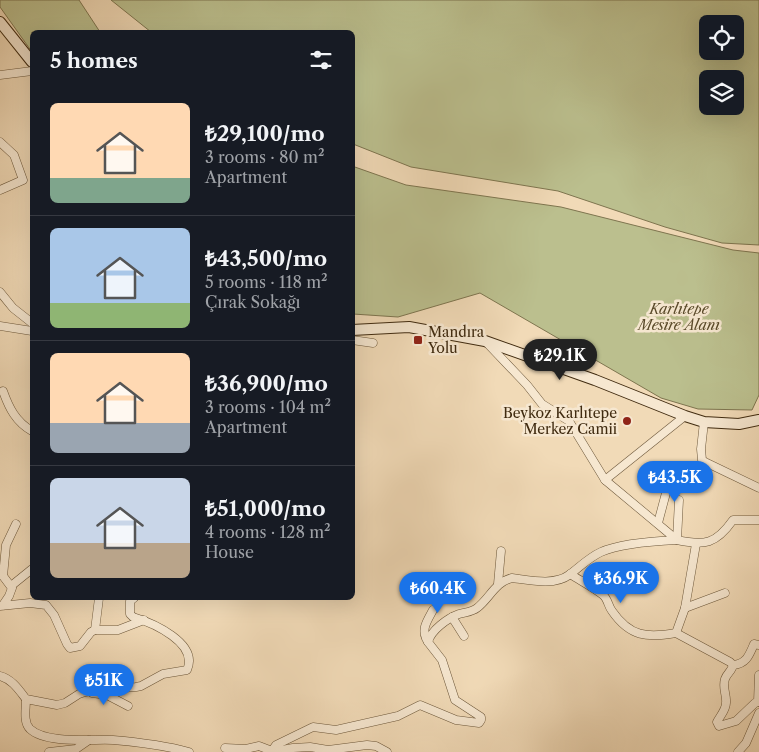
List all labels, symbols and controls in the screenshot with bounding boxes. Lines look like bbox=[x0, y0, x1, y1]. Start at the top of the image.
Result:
map controls bbox=[699, 15, 744, 115]
button: locate bbox=[699, 15, 744, 60]
icon: filters bbox=[307, 46, 335, 74]
text: 5 homes bbox=[50, 48, 138, 73]
button: layers bbox=[699, 70, 744, 115]
text: ₺29,100/mo bbox=[205, 121, 325, 146]
icon: home bbox=[90, 123, 150, 183]
text: 3 rooms · 80 m² bbox=[205, 147, 324, 167]
text: Apartment bbox=[205, 167, 287, 187]
text: ₺43,500/mo bbox=[205, 246, 327, 271]
icon: home bbox=[90, 248, 150, 308]
text: 5 rooms · 118 m² bbox=[205, 272, 328, 292]
text: Çırak Sokağı bbox=[205, 292, 300, 312]
park label: Karlıtepe Mesire Alanı bbox=[636, 300, 720, 334]
place label: Mandıra Yolu bbox=[427, 323, 485, 357]
marker: Mandıra Yolu bbox=[412, 334, 424, 346]
pin: ₺29.1K bbox=[519, 338, 601, 381]
text: ₺29.1K bbox=[534, 345, 586, 365]
text: ₺36,900/mo bbox=[205, 371, 328, 396]
icon: home bbox=[90, 373, 150, 433]
text: 3 rooms · 104 m² bbox=[205, 397, 331, 417]
place label: Beykoz Karlıtepe Merkez Camii bbox=[503, 404, 617, 438]
marker: Beykoz Karlıtepe Merkez Camii bbox=[621, 415, 633, 427]
text: Apartment bbox=[205, 417, 287, 437]
pin: ₺43.5K bbox=[634, 460, 716, 503]
text: ₺43.5K bbox=[648, 467, 702, 487]
text: ₺51,000/mo bbox=[205, 496, 326, 521]
icon: home bbox=[90, 498, 150, 558]
text: 4 rooms · 128 m² bbox=[205, 522, 331, 542]
text: House bbox=[205, 542, 254, 562]
pin: ₺36.9K bbox=[580, 562, 662, 604]
text: ₺36.9K bbox=[594, 568, 648, 588]
pin: ₺60.4K bbox=[397, 572, 479, 614]
text: ₺60.4K bbox=[410, 578, 466, 598]
pin: ₺51K bbox=[74, 664, 134, 706]
text: ₺51K bbox=[85, 670, 123, 690]

